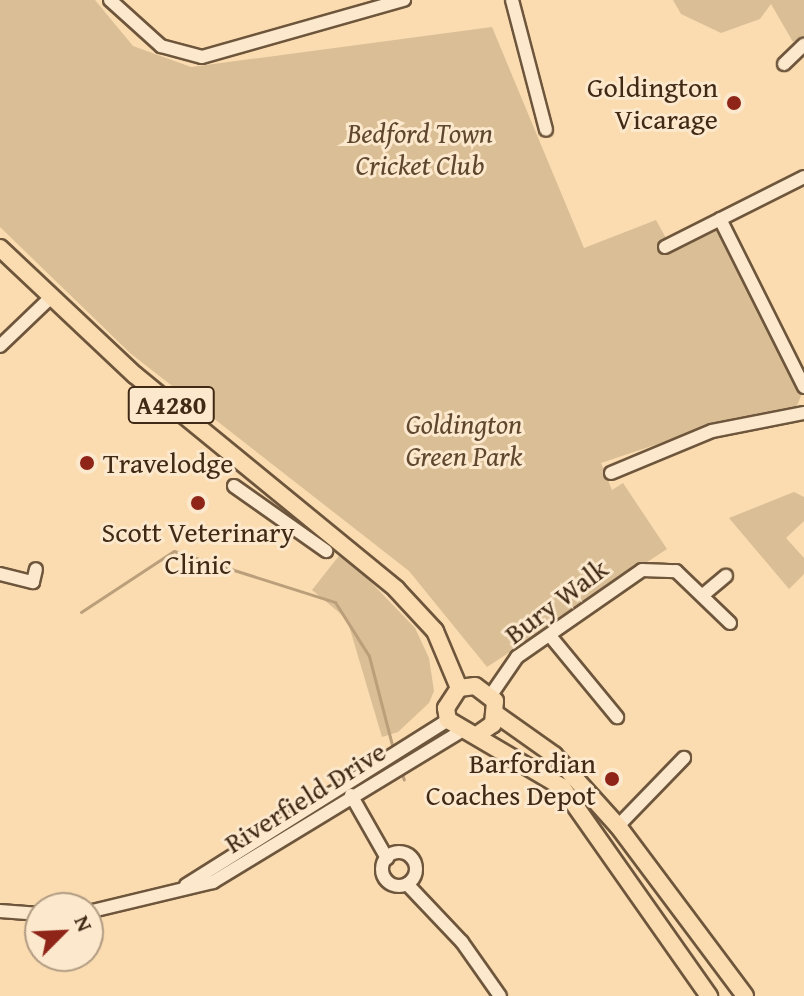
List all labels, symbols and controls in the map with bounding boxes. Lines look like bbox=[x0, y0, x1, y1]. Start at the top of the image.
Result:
place label: Goldington Vicarage bbox=[587, 70, 718, 136]
marker: Goldington Vicarage bbox=[725, 94, 743, 112]
park label: Bedford Town Cricket Club bbox=[347, 116, 493, 182]
road number: A4280 bbox=[127, 383, 215, 427]
park label: Goldington Green Park bbox=[406, 407, 522, 473]
place label: Travelodge bbox=[103, 446, 233, 480]
marker: Travelodge bbox=[78, 454, 96, 472]
marker: Scott Veterinary Clinic bbox=[189, 494, 207, 512]
place label: Scott Veterinary Clinic bbox=[102, 515, 294, 581]
street label: Bury Walk bbox=[498, 551, 614, 651]
street label: Riverfield Drive bbox=[218, 734, 392, 860]
place label: Barfordian Coaches Depot bbox=[426, 746, 596, 812]
marker: Barfordian Coaches Depot bbox=[603, 770, 621, 788]
north arrow bbox=[24, 892, 104, 972]
text: N bbox=[66, 910, 102, 936]

